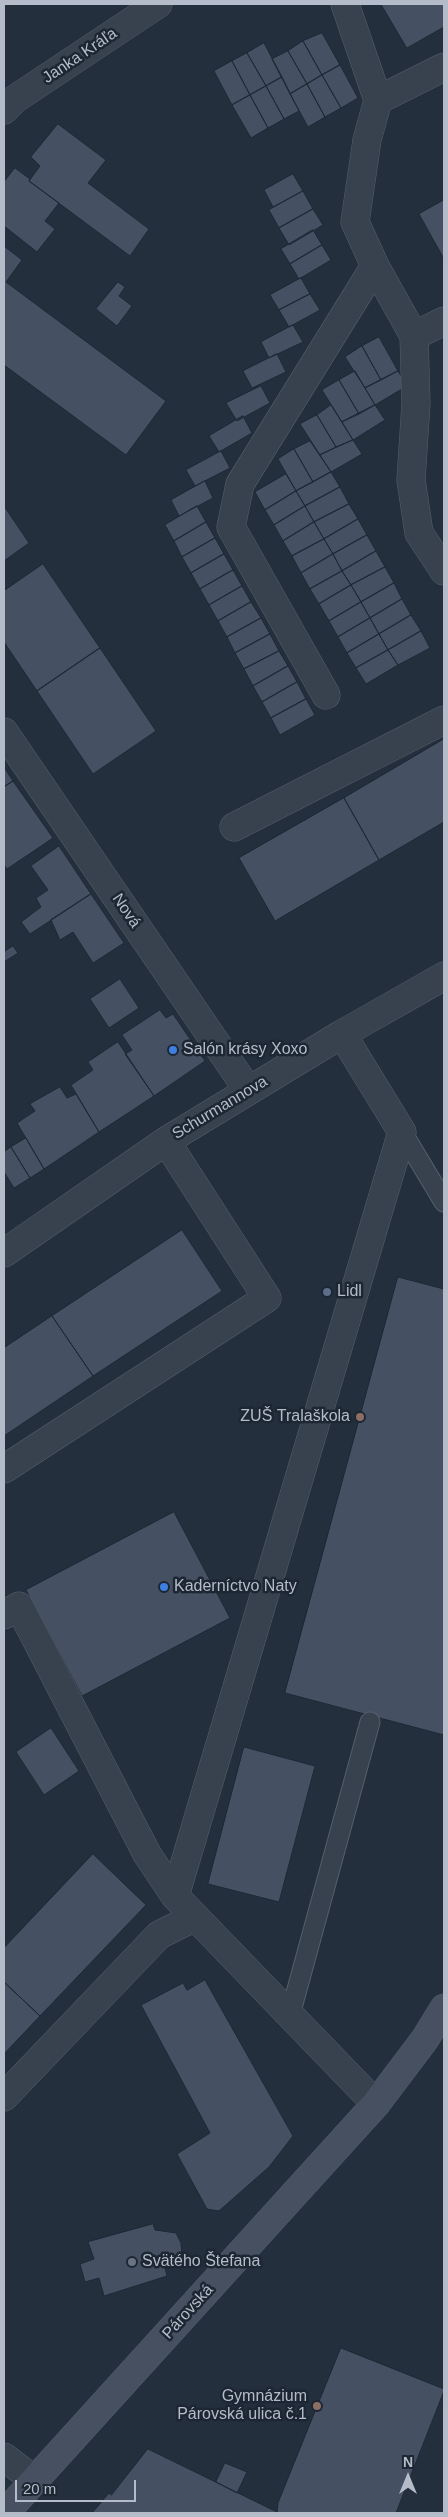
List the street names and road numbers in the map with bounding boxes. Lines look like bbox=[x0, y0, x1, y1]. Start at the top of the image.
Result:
street label: Janka Kráľa bbox=[39, 24, 121, 88]
street label: Nová bbox=[108, 890, 144, 932]
street label: Schurmannova bbox=[169, 1072, 271, 1144]
street label: Párovská bbox=[159, 2281, 217, 2343]

